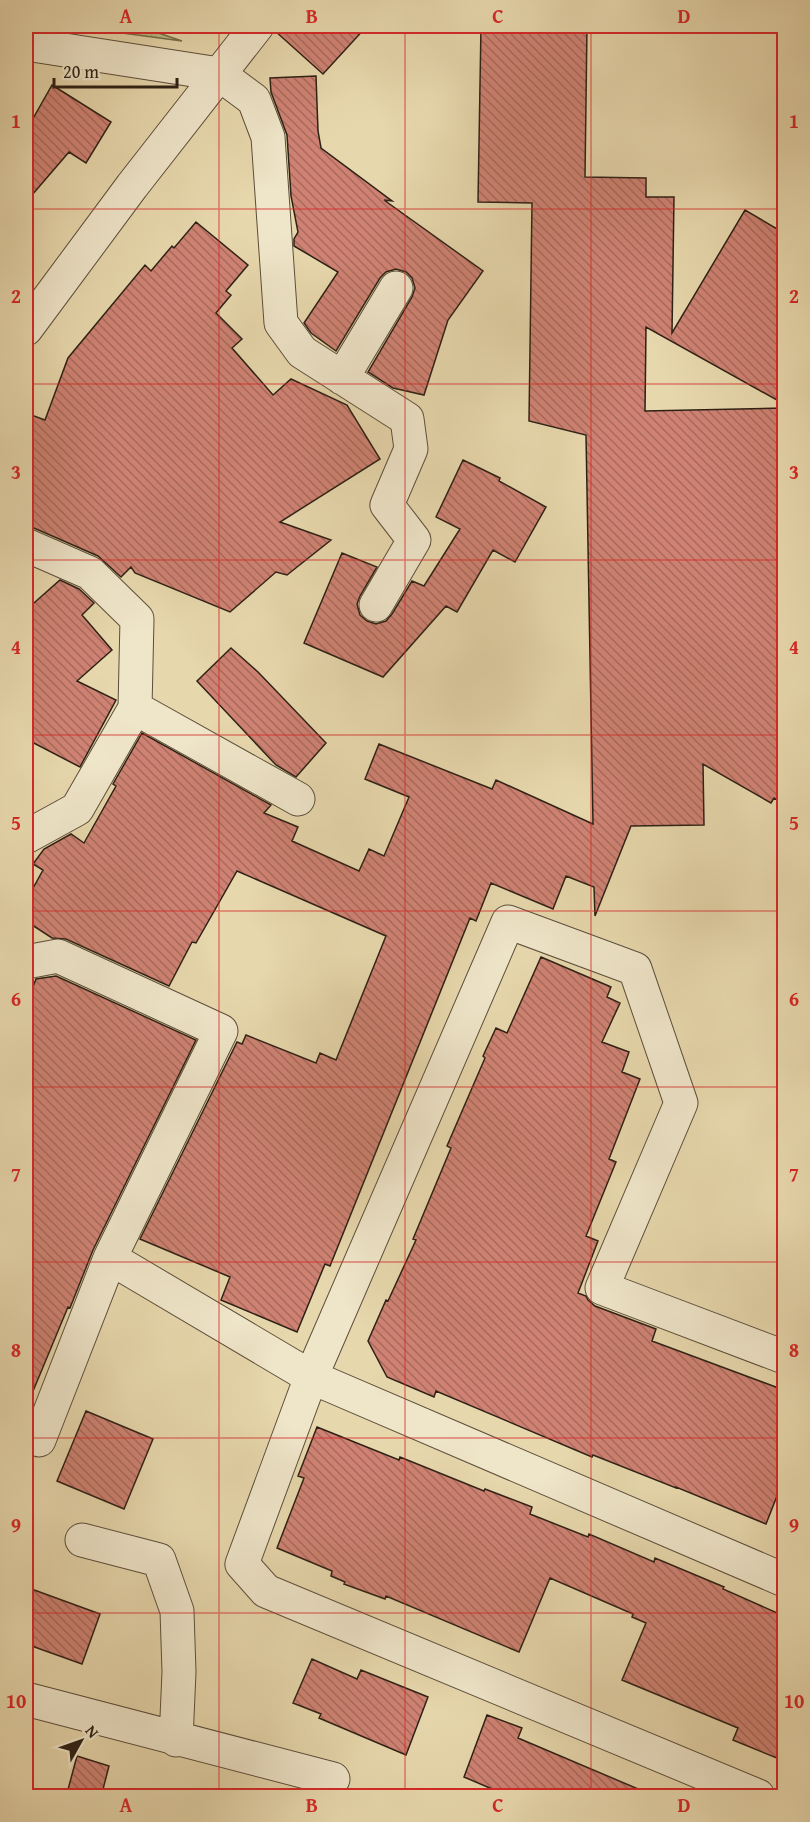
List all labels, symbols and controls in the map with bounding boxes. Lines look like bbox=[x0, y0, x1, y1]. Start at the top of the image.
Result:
text: A bbox=[120, 1, 133, 30]
text: B bbox=[306, 1, 318, 30]
text: C bbox=[492, 1, 504, 30]
text: D bbox=[677, 1, 691, 30]
scale bar bbox=[54, 51, 177, 89]
text: 20 m bbox=[63, 58, 99, 85]
text: 1 bbox=[11, 106, 21, 135]
text: 1 bbox=[789, 106, 799, 135]
text: 2 bbox=[11, 281, 21, 310]
text: 2 bbox=[789, 281, 799, 310]
text: 3 bbox=[11, 457, 21, 486]
text: 3 bbox=[789, 457, 799, 486]
text: 4 bbox=[11, 632, 21, 661]
text: 4 bbox=[789, 632, 799, 661]
text: 5 bbox=[11, 808, 21, 837]
text: 5 bbox=[789, 808, 799, 837]
text: 6 bbox=[11, 984, 21, 1013]
text: 6 bbox=[789, 984, 799, 1013]
text: 7 bbox=[11, 1159, 21, 1188]
text: 7 bbox=[789, 1159, 799, 1188]
text: 8 bbox=[11, 1335, 21, 1364]
text: 8 bbox=[789, 1335, 799, 1364]
text: 9 bbox=[11, 1510, 21, 1539]
text: 9 bbox=[789, 1510, 799, 1539]
text: 10 bbox=[6, 1686, 26, 1715]
text: 10 bbox=[784, 1686, 804, 1715]
north arrow bbox=[51, 1711, 111, 1771]
text: N bbox=[80, 1720, 105, 1743]
text: A bbox=[120, 1790, 133, 1819]
text: B bbox=[306, 1790, 318, 1819]
text: C bbox=[492, 1790, 504, 1819]
text: D bbox=[677, 1790, 691, 1819]

